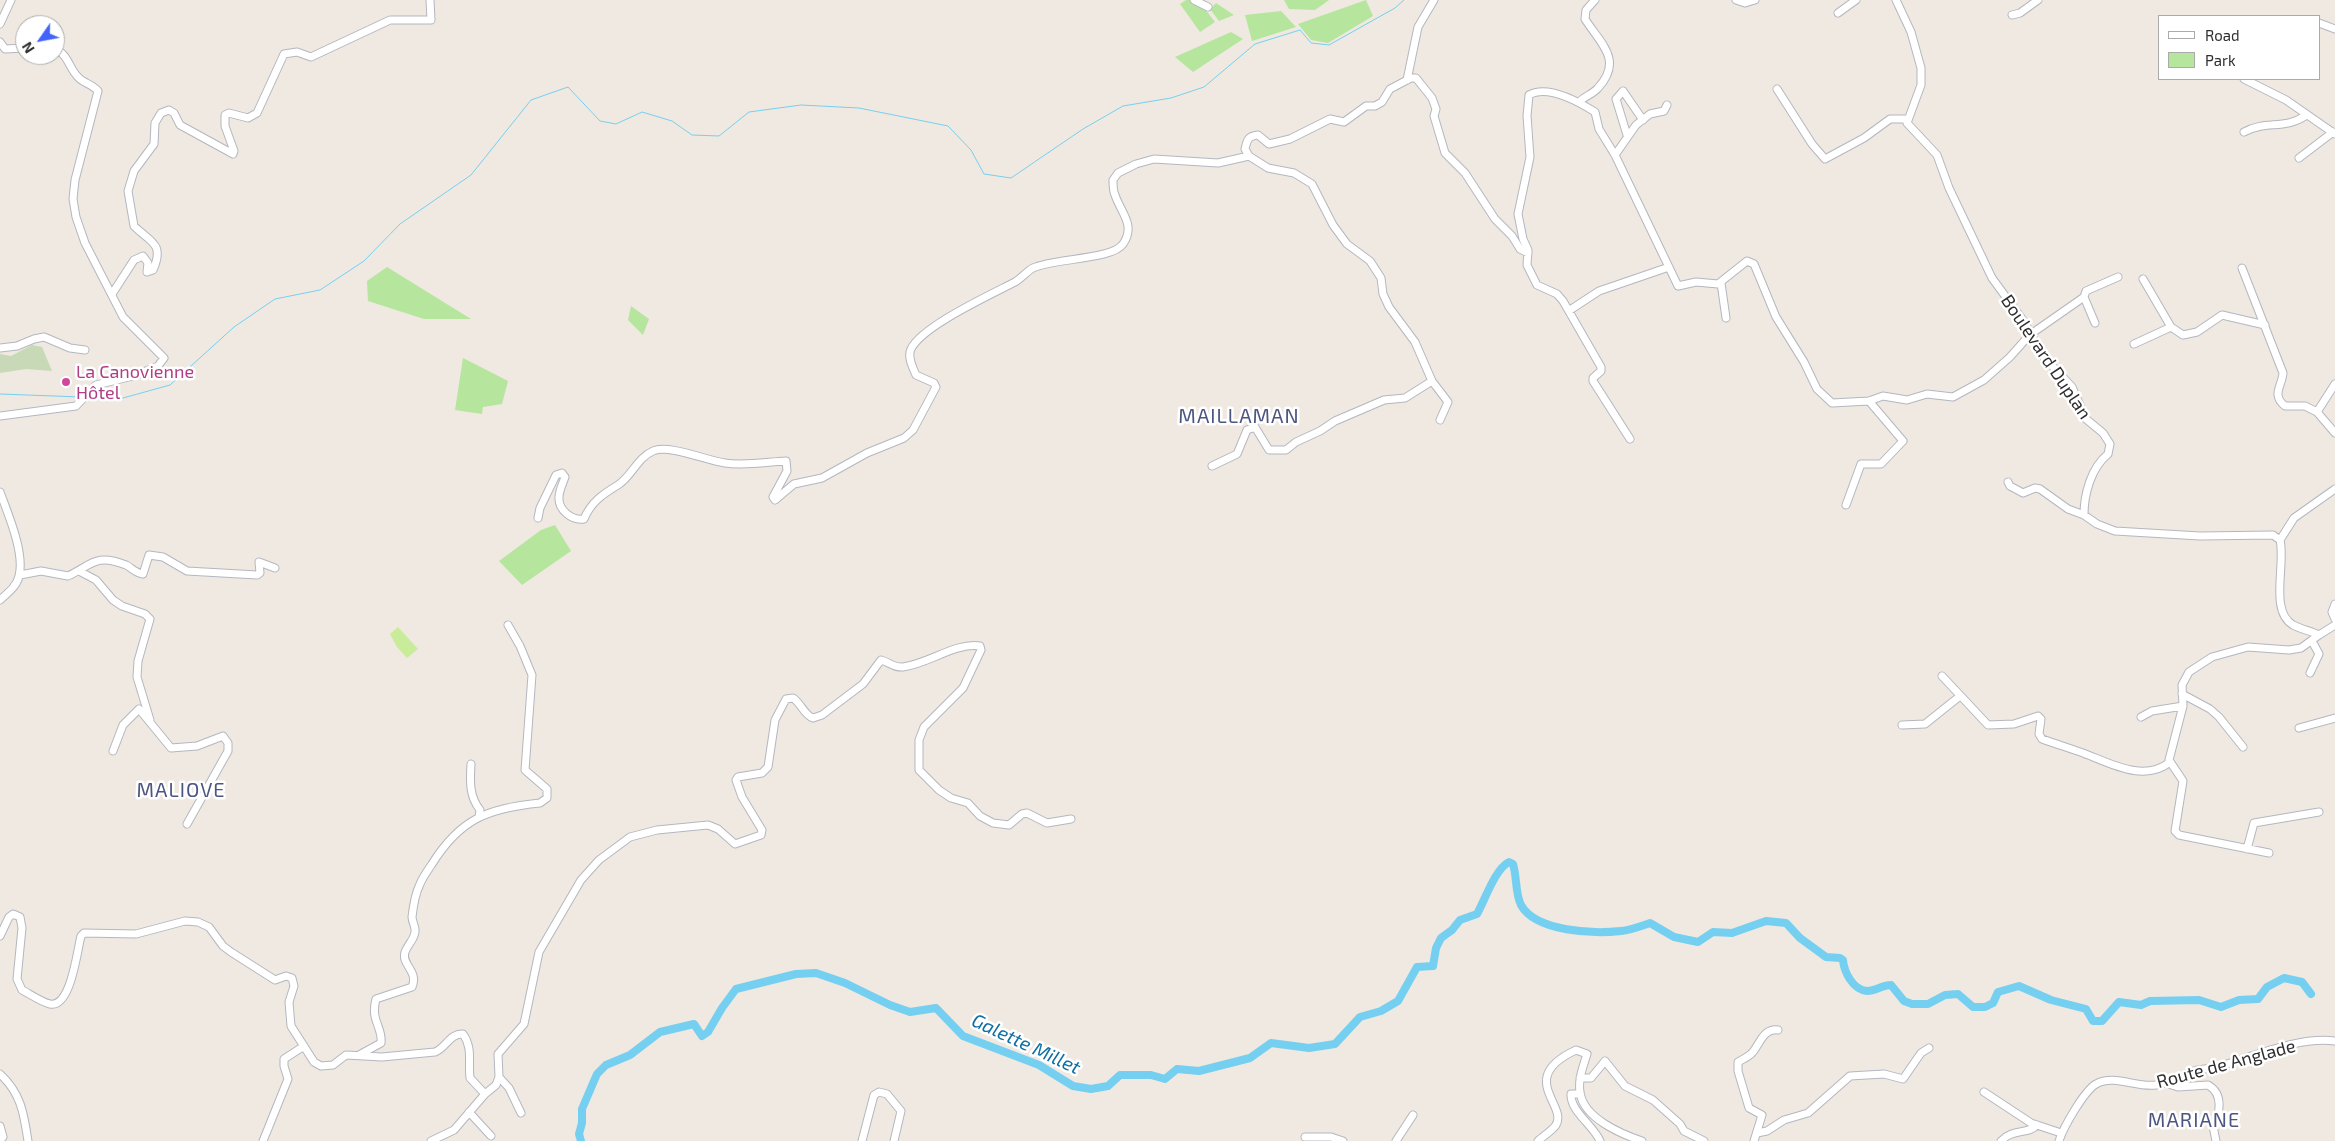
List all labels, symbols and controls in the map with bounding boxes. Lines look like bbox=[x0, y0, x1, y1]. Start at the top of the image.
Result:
north arrow bbox=[15, 15, 65, 65]
legend bbox=[2158, 15, 2320, 80]
text: Road bbox=[2205, 26, 2240, 44]
text: N bbox=[18, 39, 38, 57]
text: Park bbox=[2205, 51, 2236, 69]
street label: Boulevard Duplan bbox=[1996, 291, 2096, 423]
place label: La Canovienne Hôtel bbox=[76, 361, 194, 404]
marker: La Canovienne Hôtel bbox=[60, 376, 72, 388]
district label: MAILLAMAN bbox=[1177, 404, 1301, 428]
district label: MALIOVE bbox=[136, 778, 226, 802]
water label: Galette Millet bbox=[968, 1009, 1084, 1079]
street label: Route de Anglade bbox=[2154, 1035, 2298, 1093]
district label: MARIANE bbox=[2147, 1108, 2241, 1132]

